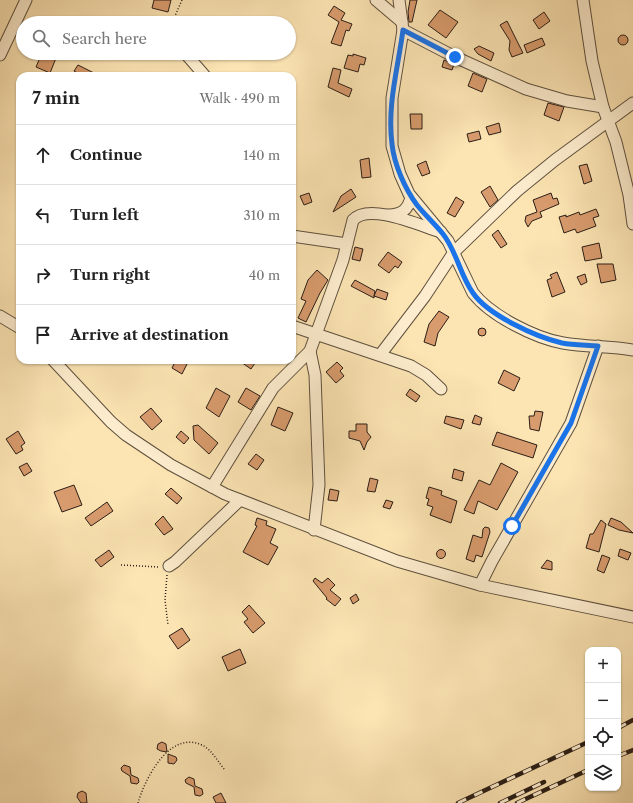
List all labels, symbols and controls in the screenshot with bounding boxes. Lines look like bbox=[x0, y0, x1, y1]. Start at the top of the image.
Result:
search box bbox=[16, 16, 296, 60]
icon: search bbox=[30, 27, 52, 49]
text: Search here bbox=[62, 29, 147, 48]
route end bbox=[446, 48, 464, 66]
text: 7 min bbox=[32, 88, 80, 108]
text: Walk · 490 m bbox=[199, 90, 280, 106]
icon: ahead bbox=[32, 144, 54, 166]
text: Continue bbox=[70, 145, 142, 164]
text: 140 m bbox=[243, 147, 280, 163]
icon: left bbox=[32, 204, 54, 226]
text: Turn left bbox=[70, 205, 139, 224]
text: 310 m bbox=[244, 207, 280, 223]
icon: right bbox=[32, 264, 54, 286]
text: Turn right bbox=[70, 265, 150, 284]
text: 40 m bbox=[249, 267, 280, 283]
icon: arrive bbox=[32, 324, 54, 346]
text: Arrive at destination bbox=[70, 325, 229, 344]
route start bbox=[503, 517, 521, 535]
map controls bbox=[585, 647, 621, 791]
button: + bbox=[585, 647, 621, 683]
button: − bbox=[585, 683, 621, 719]
button: locate bbox=[585, 719, 621, 755]
button: layers bbox=[585, 755, 621, 791]

